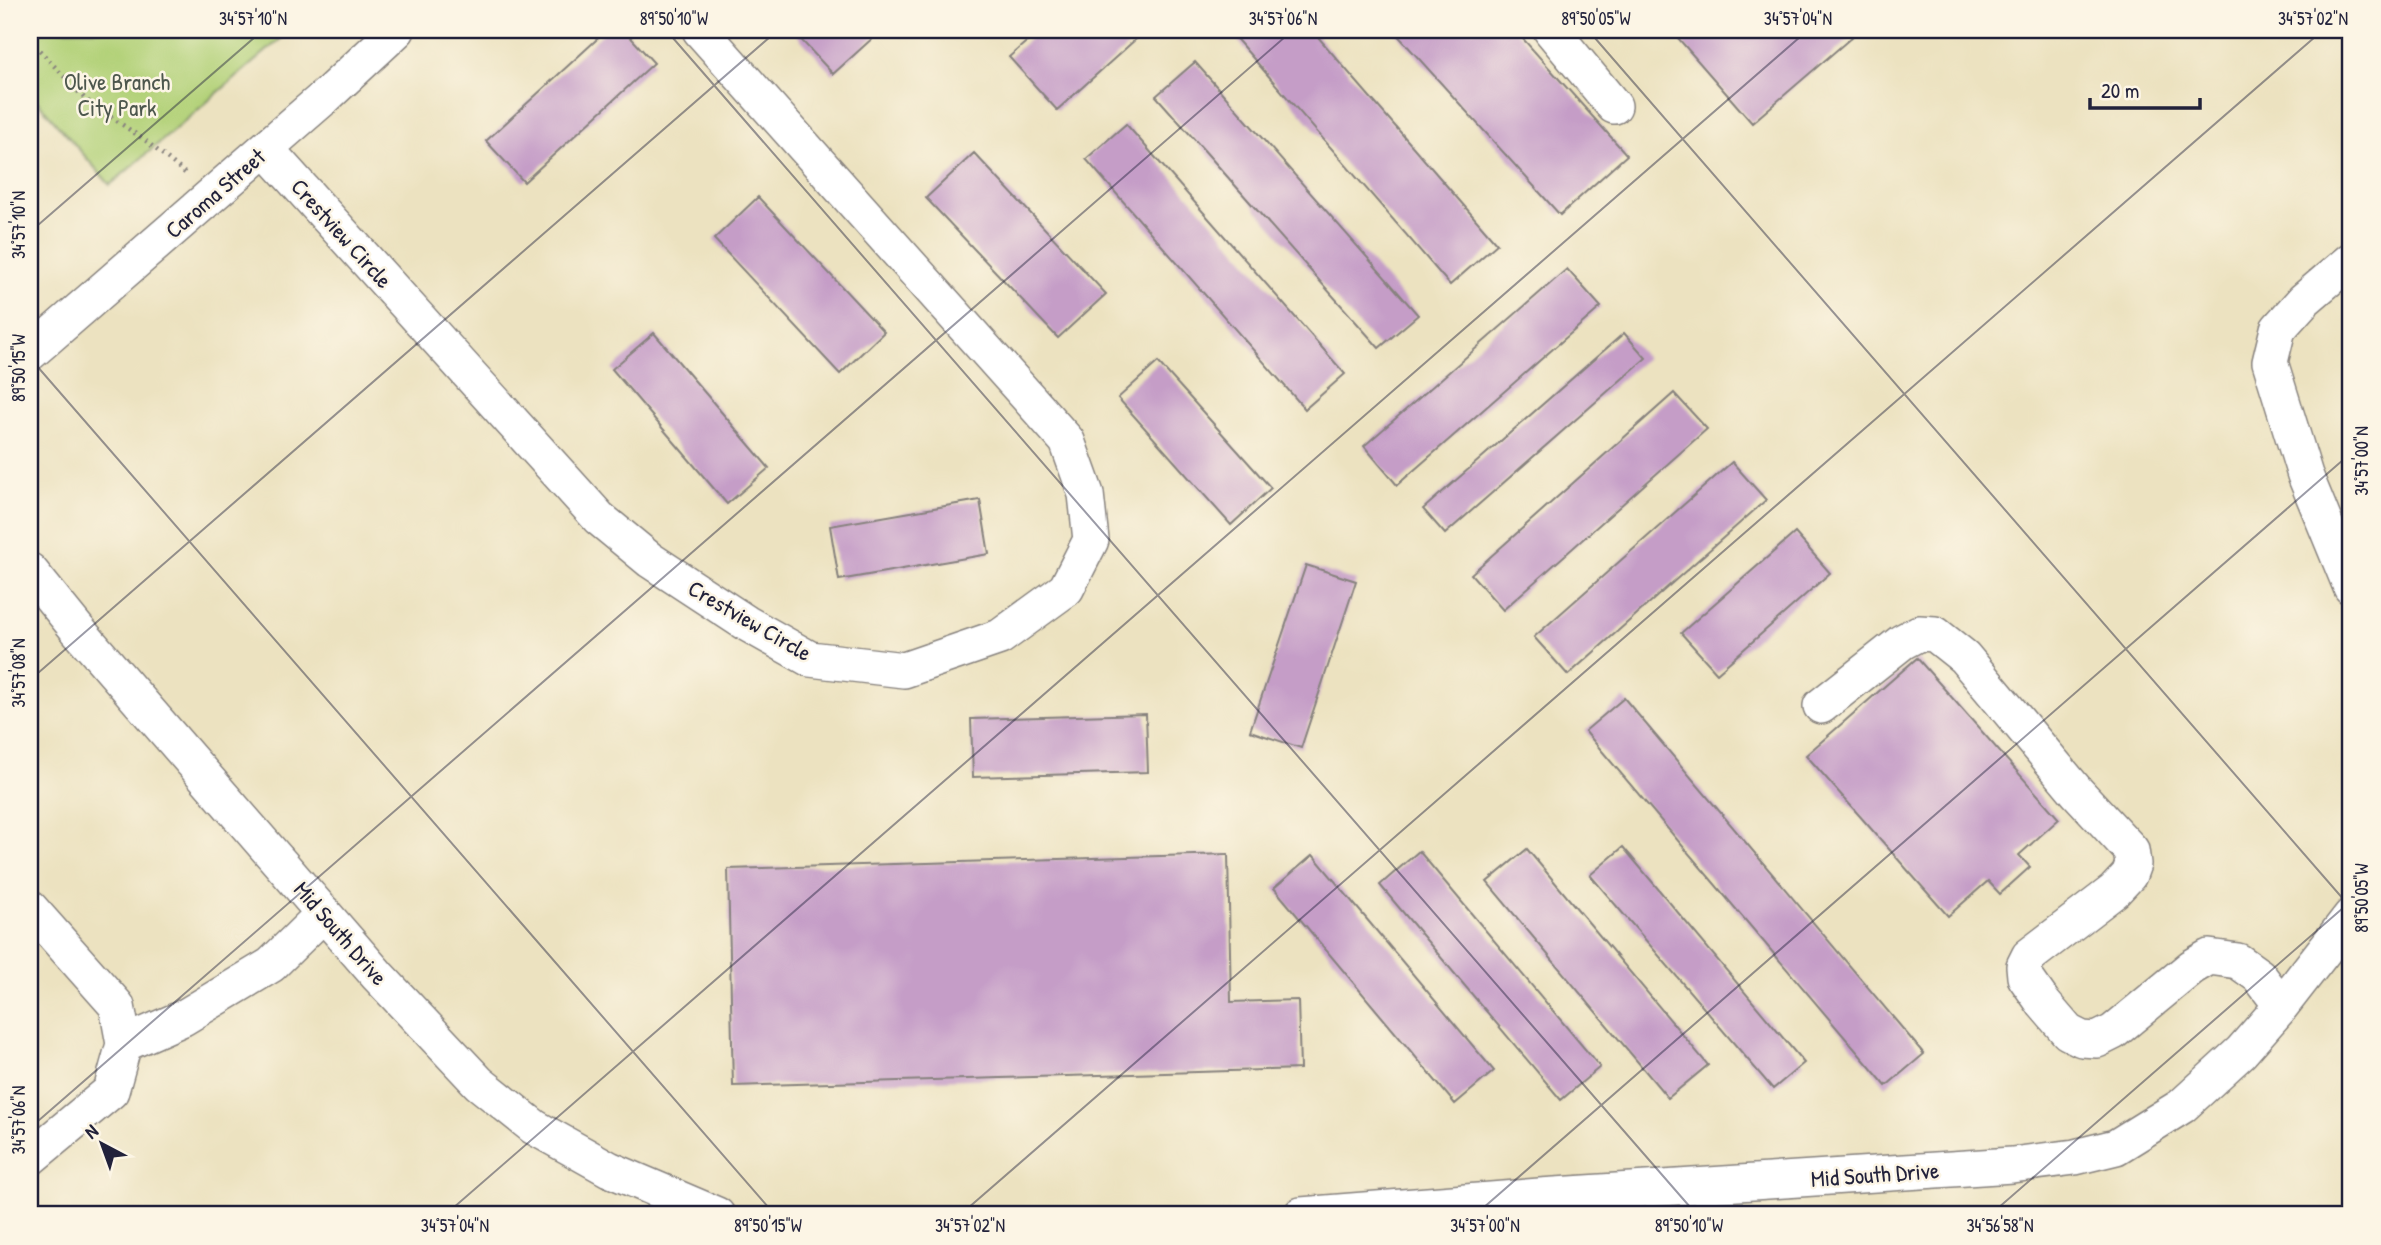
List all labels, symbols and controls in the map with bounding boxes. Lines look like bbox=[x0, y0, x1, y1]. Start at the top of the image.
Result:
text: 34°57'10"N bbox=[219, 6, 287, 31]
text: 89°50'10"W bbox=[640, 6, 708, 31]
text: 34°57'06"N bbox=[1249, 6, 1317, 31]
text: 89°50'05"W bbox=[1561, 6, 1631, 31]
text: 34°57'04"N bbox=[1764, 6, 1832, 31]
text: 34°57'02"N bbox=[2278, 6, 2348, 31]
park label: Olive Branch City Park bbox=[64, 66, 170, 123]
scale bar bbox=[2090, 66, 2201, 110]
text: 20 m bbox=[2101, 76, 2139, 105]
street label: Caroma Street bbox=[158, 140, 272, 245]
street label: Crestview Circle bbox=[284, 171, 400, 295]
text: 34°57'10"N bbox=[6, 191, 31, 259]
text: 89°50'15"W bbox=[6, 334, 31, 402]
text: 34°57'00"N bbox=[2349, 426, 2374, 496]
street label: Crestview Circle bbox=[683, 572, 817, 668]
text: 34°57'08"N bbox=[6, 638, 31, 708]
text: 89°50'05"W bbox=[2349, 863, 2374, 933]
street label: Mid South Drive bbox=[287, 874, 395, 992]
text: 34°57'06"N bbox=[6, 1086, 31, 1154]
north arrow bbox=[66, 1108, 136, 1178]
text: N bbox=[79, 1118, 103, 1144]
street label: Mid South Drive bbox=[1810, 1154, 1940, 1194]
text: 34°57'04"N bbox=[421, 1213, 489, 1238]
text: 89°50'15"W bbox=[734, 1213, 802, 1238]
text: 34°57'02"N bbox=[935, 1213, 1005, 1238]
text: 34°57'00"N bbox=[1450, 1213, 1520, 1238]
text: 89°50'10"W bbox=[1655, 1213, 1723, 1238]
text: 34°56'58"N bbox=[1966, 1213, 2034, 1238]

